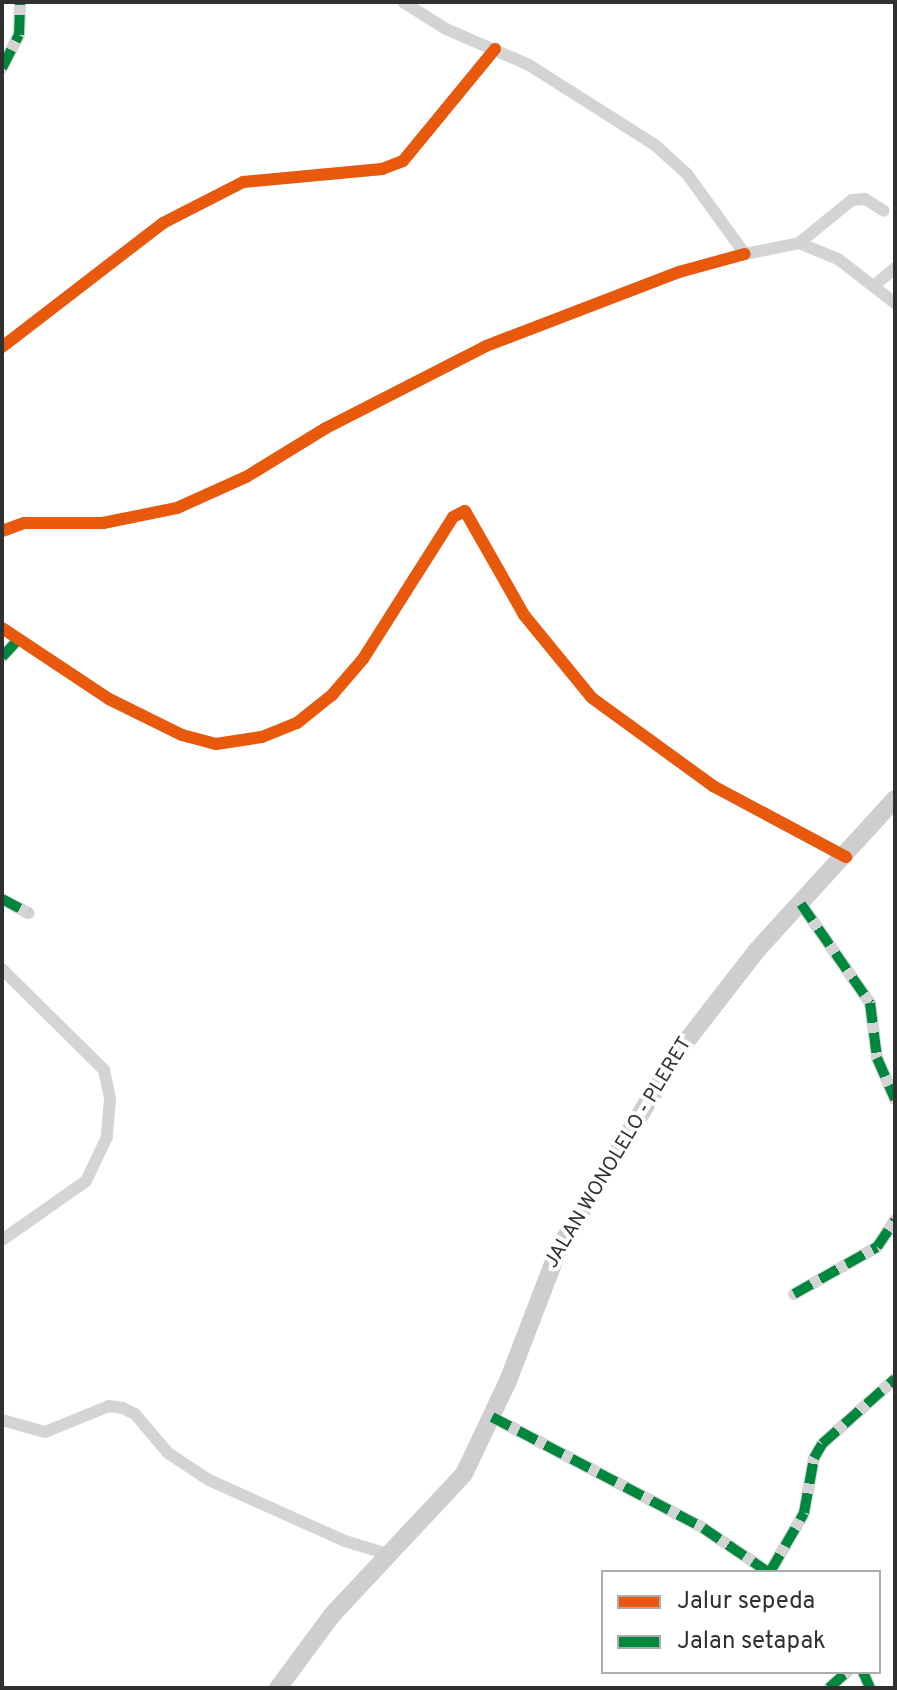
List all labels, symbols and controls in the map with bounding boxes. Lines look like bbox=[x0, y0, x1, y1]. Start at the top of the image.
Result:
street label: JALAN WONOLELO - PLERET bbox=[540, 1033, 698, 1273]
legend bbox=[601, 1570, 881, 1674]
text: Jalur sepeda bbox=[677, 1587, 815, 1617]
text: Jalan setapak bbox=[677, 1627, 826, 1657]

